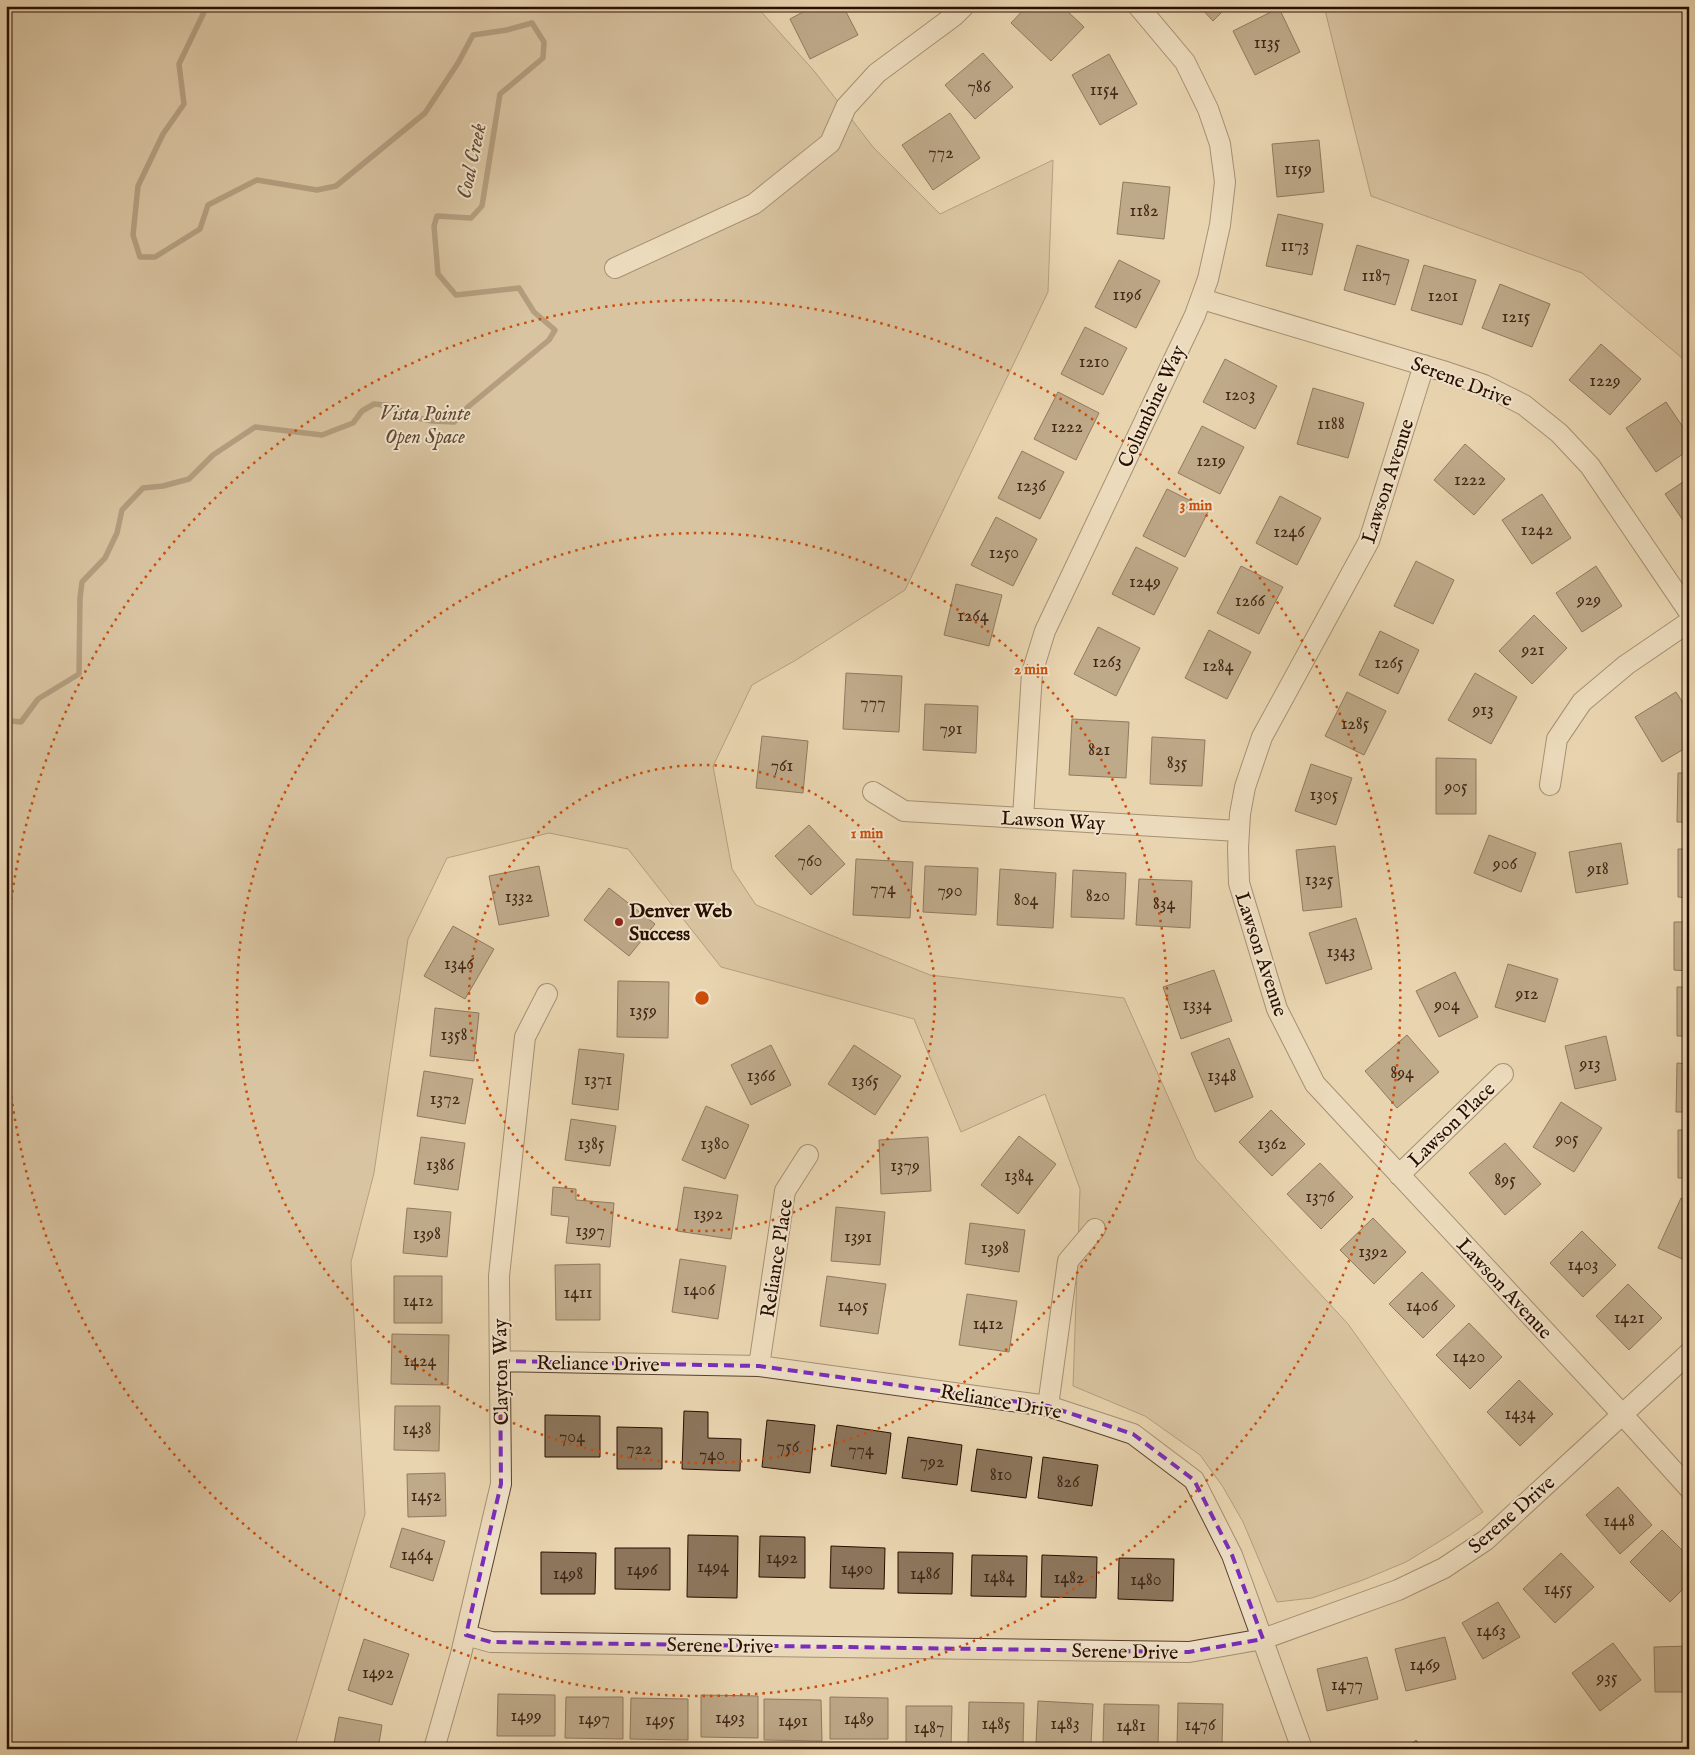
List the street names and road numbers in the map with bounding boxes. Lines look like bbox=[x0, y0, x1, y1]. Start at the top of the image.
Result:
street label: Columbine Way bbox=[1113, 341, 1192, 472]
street label: Serene Drive bbox=[1407, 352, 1516, 413]
street label: Lawson Avenue bbox=[1357, 416, 1420, 547]
street label: Lawson Way bbox=[1000, 806, 1106, 837]
street label: Lawson Avenue bbox=[1229, 889, 1292, 1020]
street label: Lawson Place bbox=[1403, 1077, 1501, 1173]
street label: Reliance Place bbox=[756, 1197, 799, 1319]
street label: Lawson Avenue bbox=[1451, 1233, 1557, 1345]
street label: Clayton Way bbox=[488, 1318, 515, 1426]
street label: Reliance Drive bbox=[536, 1351, 660, 1378]
street label: Reliance Drive bbox=[938, 1379, 1064, 1425]
street label: Serene Drive bbox=[1464, 1471, 1560, 1560]
street label: Serene Drive bbox=[666, 1633, 774, 1660]
street label: Serene Drive bbox=[1071, 1639, 1179, 1666]

